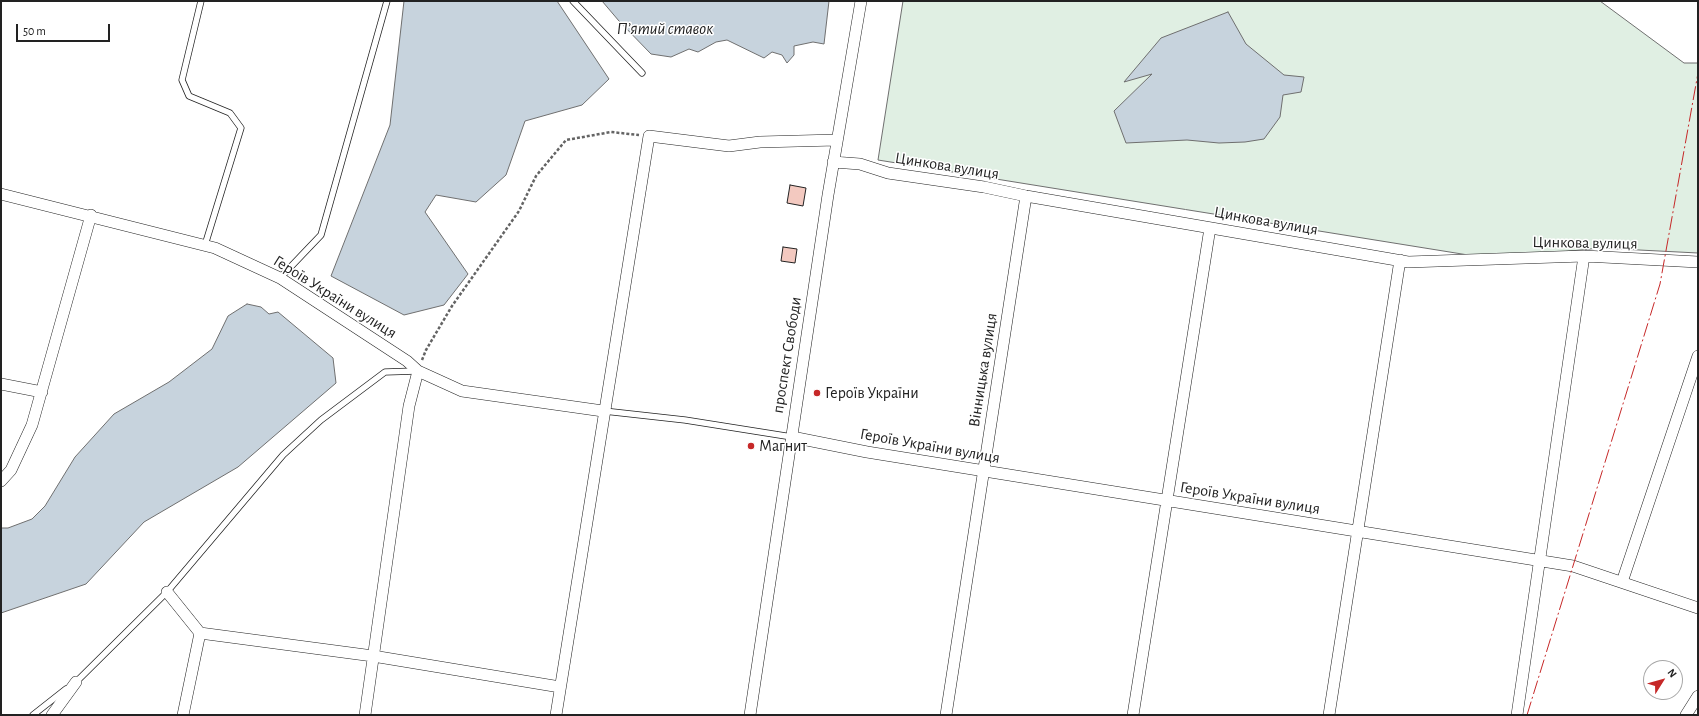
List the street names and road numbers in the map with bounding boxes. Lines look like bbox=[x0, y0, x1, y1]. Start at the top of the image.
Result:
street label: Цинкова вулиця bbox=[894, 148, 1000, 184]
street label: Цинкова вулиця bbox=[1213, 202, 1319, 240]
street label: Цинкова вулиця bbox=[1532, 232, 1638, 254]
street label: Героїв України вулиця bbox=[270, 251, 400, 343]
street label: проспект Свободи bbox=[768, 295, 806, 415]
street label: Вінницька вулиця bbox=[964, 312, 1002, 428]
street label: Героїв України вулиця bbox=[859, 424, 1001, 468]
street label: Героїв України вулиця bbox=[1178, 477, 1322, 519]

